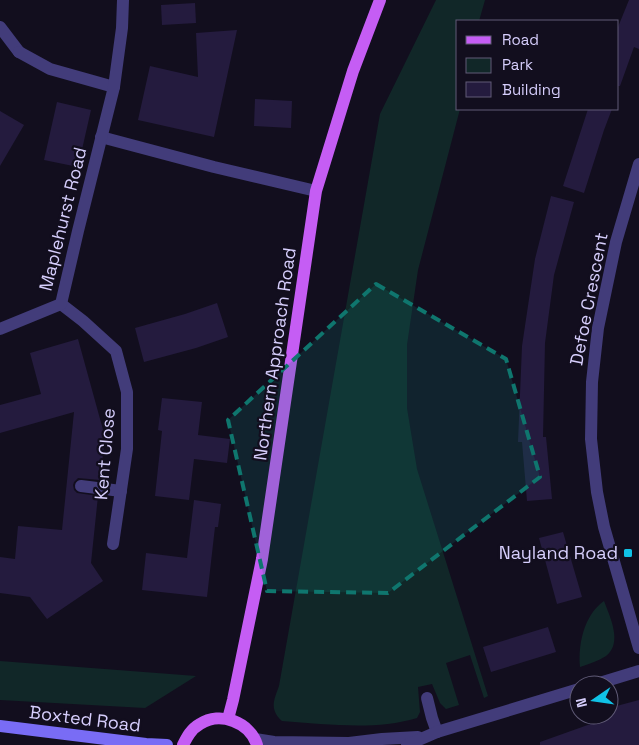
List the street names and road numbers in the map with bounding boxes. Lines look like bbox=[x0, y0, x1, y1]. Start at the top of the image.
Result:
street label: Maplehurst Road bbox=[34, 145, 92, 293]
street label: Defoe Crescent bbox=[564, 231, 613, 367]
street label: Northern Approach Road bbox=[248, 246, 301, 462]
street label: Kent Close bbox=[89, 407, 120, 501]
street label: Boxted Road bbox=[28, 700, 142, 737]

